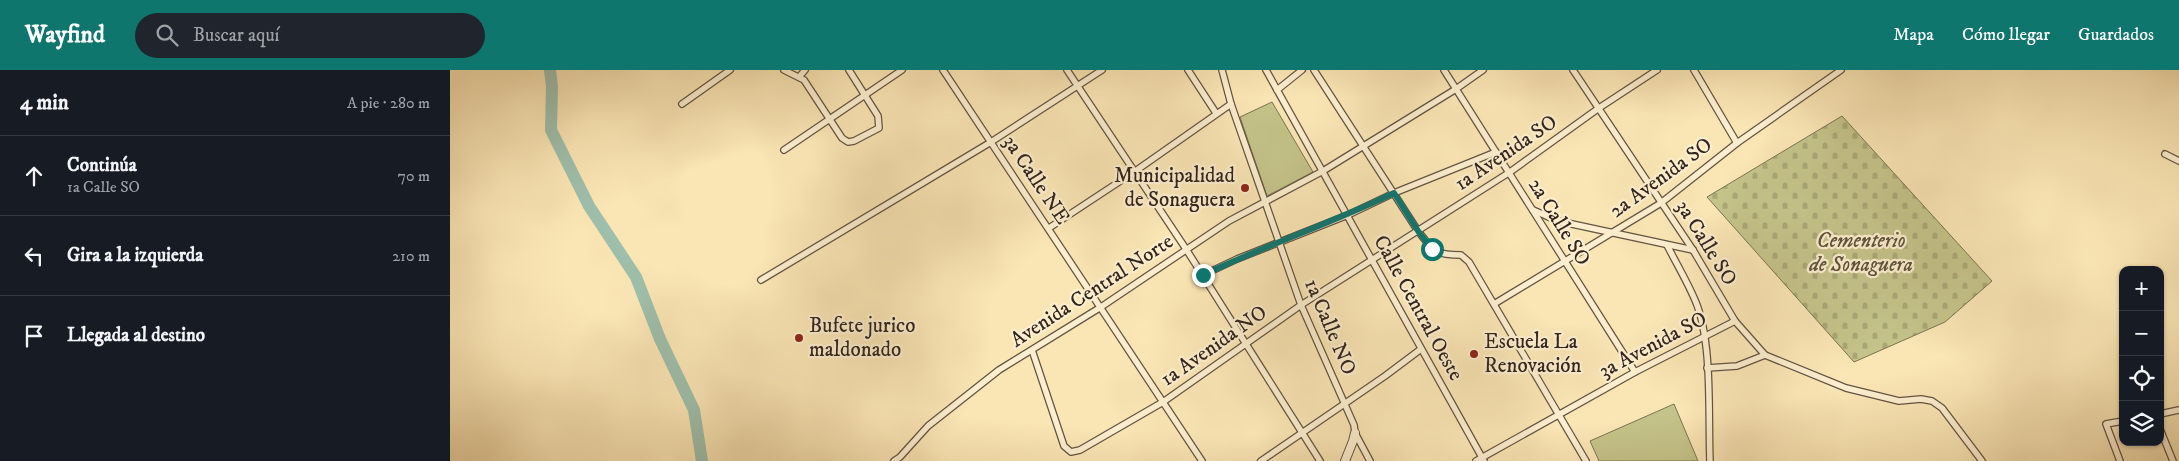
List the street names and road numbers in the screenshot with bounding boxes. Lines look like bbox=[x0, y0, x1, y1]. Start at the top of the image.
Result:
street label: 1a Avenida SO bbox=[1450, 109, 1562, 197]
street label: 3a Calle NE bbox=[997, 130, 1075, 230]
street label: 2a Avenida SO bbox=[1605, 132, 1717, 224]
street label: 2a Calle SO bbox=[1522, 173, 1596, 271]
street label: 3a Calle SO bbox=[1670, 195, 1742, 291]
street label: Avenida Central Norte bbox=[1006, 228, 1179, 353]
street label: Calle Central Oeste bbox=[1367, 231, 1469, 386]
street label: 1a Calle NO bbox=[1298, 275, 1362, 379]
street label: 1a Avenida NO bbox=[1156, 300, 1272, 392]
street label: 3a Avenida SO bbox=[1595, 306, 1711, 384]

